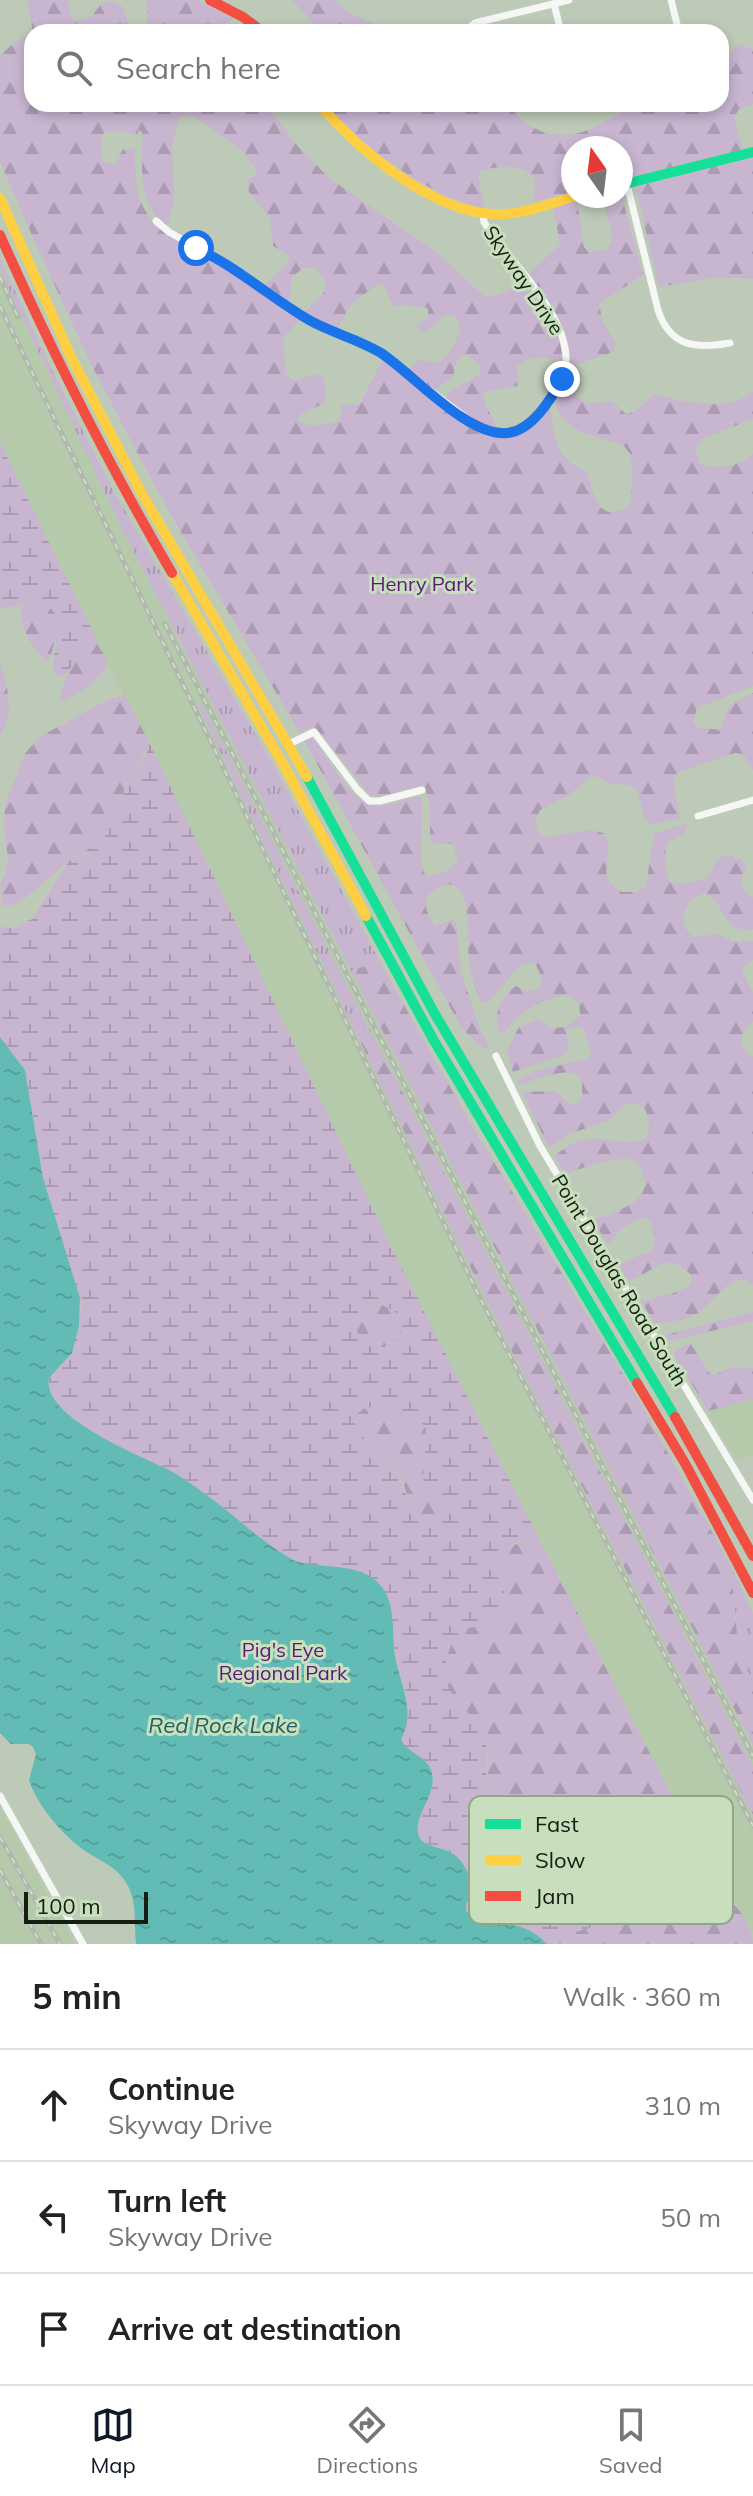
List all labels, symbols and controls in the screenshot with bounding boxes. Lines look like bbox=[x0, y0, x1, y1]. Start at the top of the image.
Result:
search box bbox=[24, 24, 729, 112]
icon: search bbox=[52, 46, 96, 90]
text: Search here bbox=[116, 49, 281, 87]
north arrow bbox=[561, 136, 633, 208]
street label: Skyway Drive bbox=[478, 221, 570, 339]
route start bbox=[178, 230, 214, 266]
route end bbox=[544, 361, 580, 397]
park label: Henry Park bbox=[370, 571, 475, 596]
street label: Point Douglas Road South bbox=[547, 1169, 693, 1391]
park label: Pig's Eye Regional Park bbox=[219, 1637, 348, 1685]
water label: Red Rock Lake bbox=[148, 1711, 298, 1739]
legend bbox=[469, 1796, 733, 1924]
text: Fast bbox=[535, 1810, 579, 1838]
text: Slow bbox=[535, 1846, 585, 1874]
text: Jam bbox=[535, 1882, 575, 1910]
scale bar bbox=[24, 1888, 148, 1924]
text: 100 m bbox=[36, 1892, 101, 1920]
text: 5 min bbox=[32, 1975, 122, 2018]
text: Walk · 360 m bbox=[562, 1980, 721, 2013]
text: Continue bbox=[108, 2070, 235, 2108]
icon: ahead bbox=[32, 2083, 76, 2127]
text: 310 m bbox=[645, 2089, 721, 2122]
text: Skyway Drive bbox=[108, 2108, 272, 2141]
text: Turn left bbox=[108, 2182, 226, 2220]
icon: left bbox=[32, 2195, 76, 2239]
text: 50 m bbox=[660, 2201, 721, 2234]
text: Skyway Drive bbox=[108, 2220, 272, 2253]
icon: arrive bbox=[32, 2307, 76, 2351]
text: Arrive at destination bbox=[108, 2310, 402, 2348]
tab: Map bbox=[90, 2403, 136, 2479]
tab: Directions bbox=[317, 2403, 418, 2479]
tab: Saved bbox=[599, 2403, 663, 2479]

